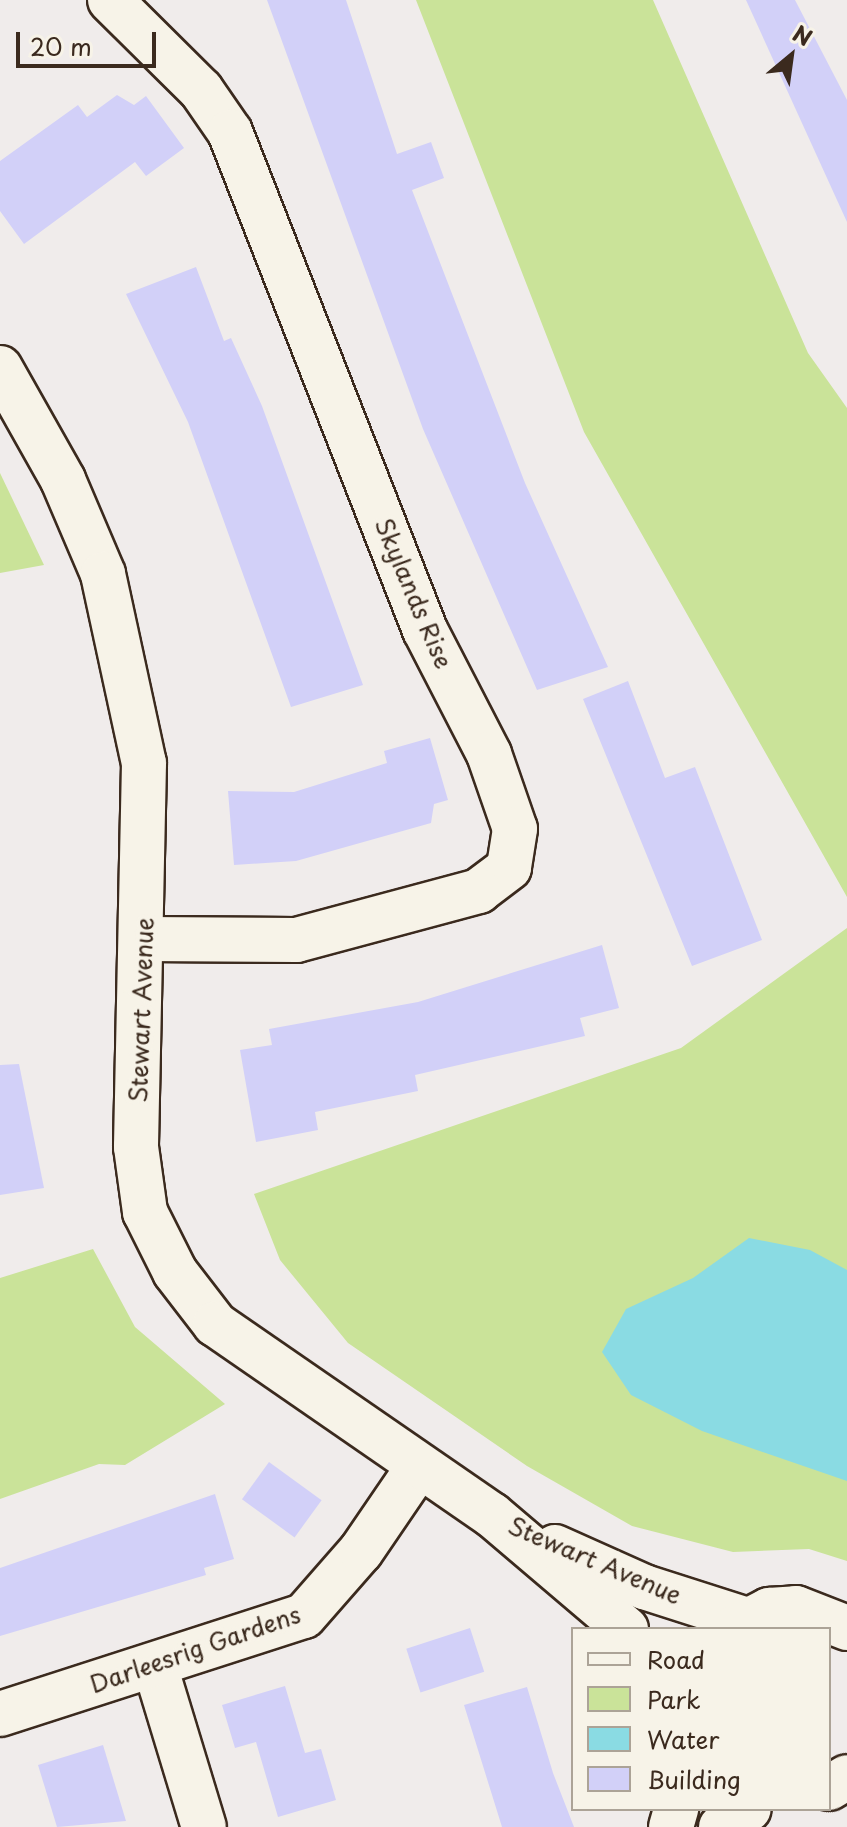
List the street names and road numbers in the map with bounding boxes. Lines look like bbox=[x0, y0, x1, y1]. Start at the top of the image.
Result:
street label: Skylands Rise bbox=[369, 514, 459, 672]
street label: Stewart Avenue bbox=[123, 918, 159, 1102]
street label: Stewart Avenue bbox=[505, 1511, 685, 1609]
street label: Darleesrig Gardens bbox=[86, 1599, 304, 1699]

